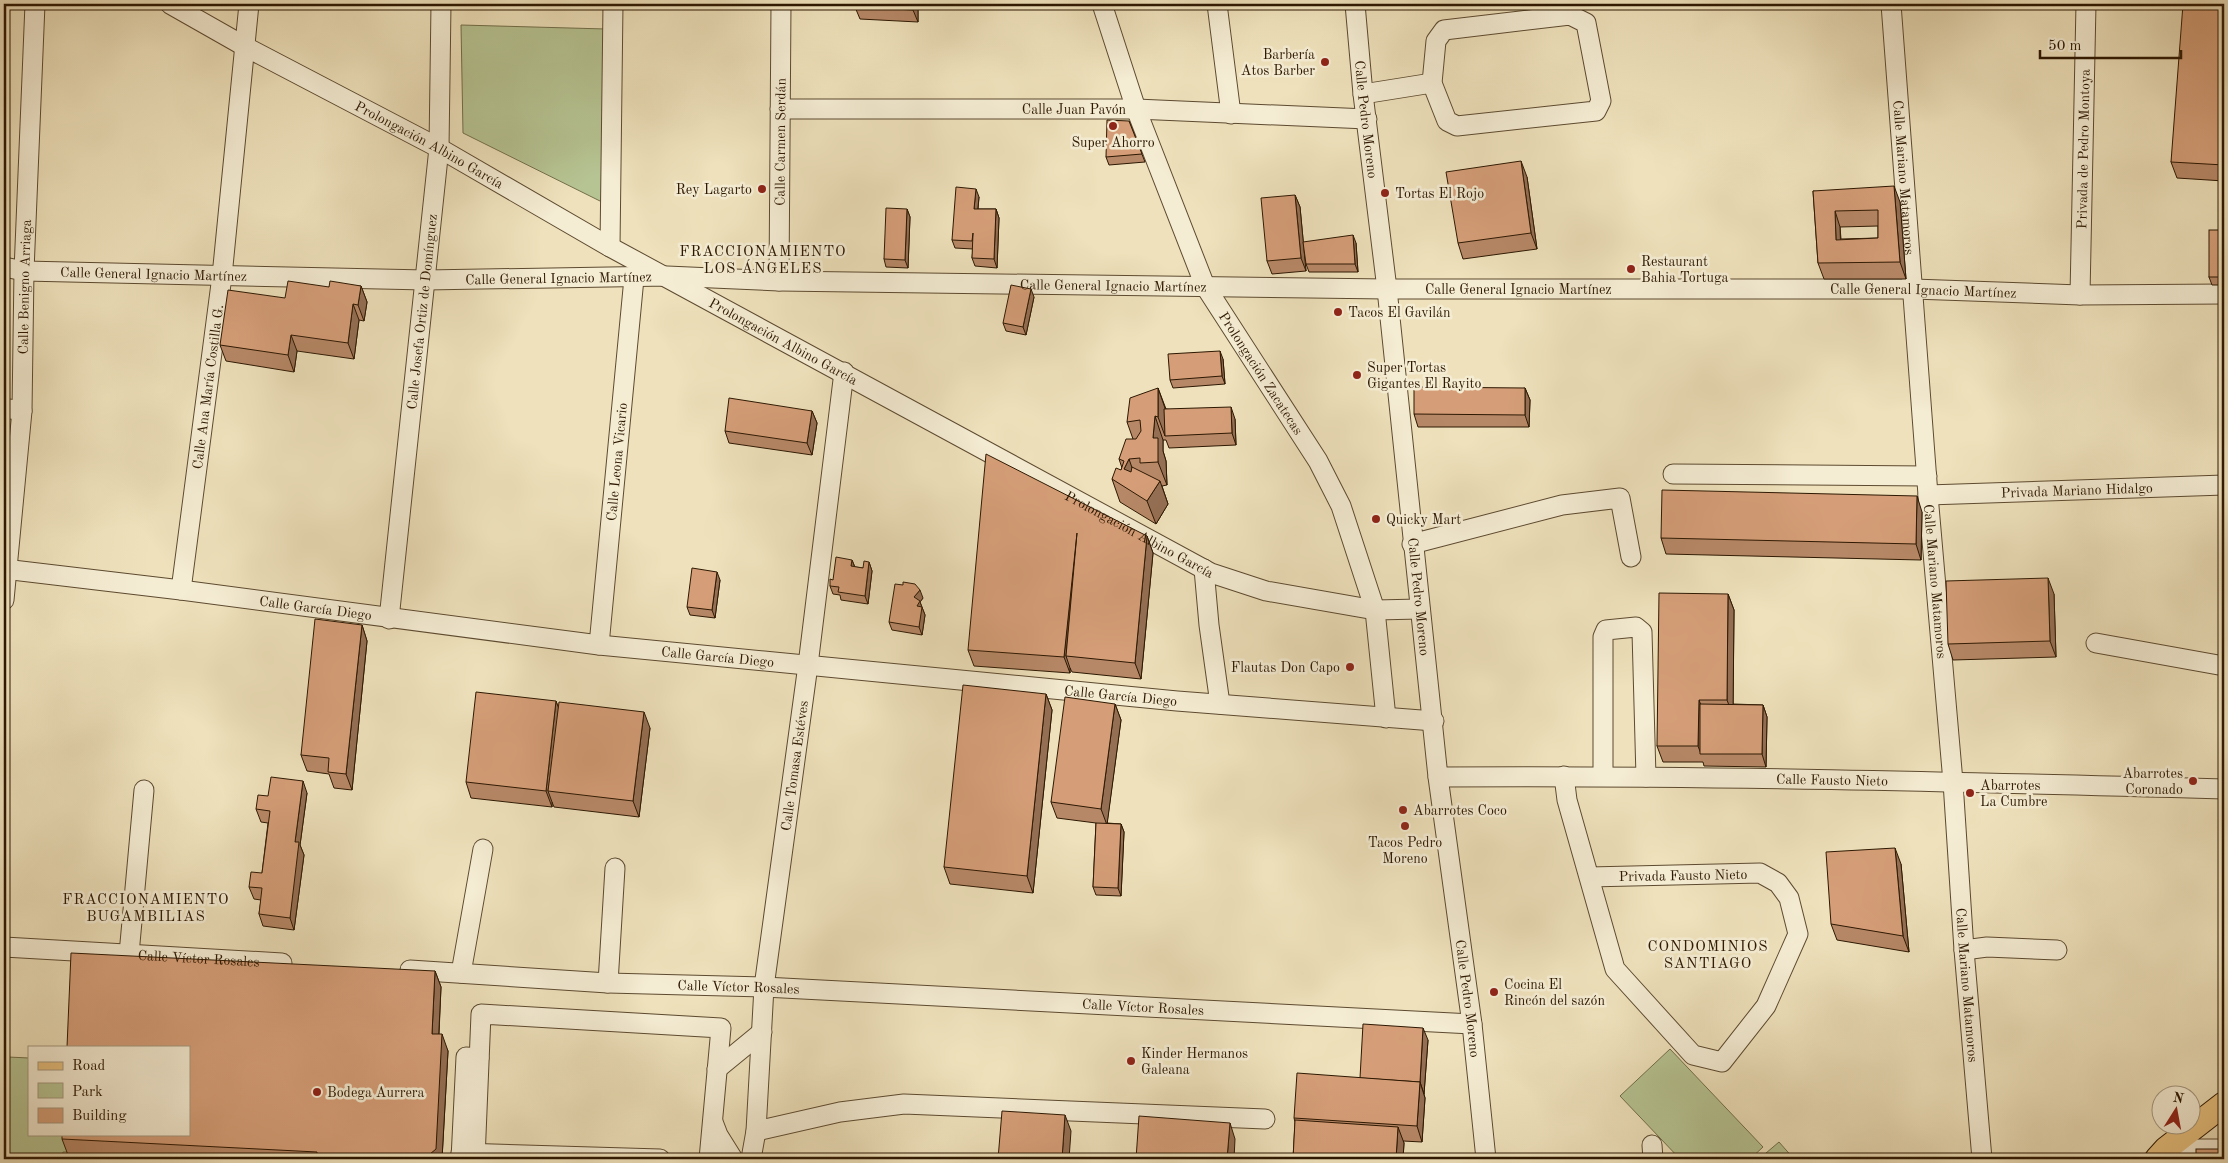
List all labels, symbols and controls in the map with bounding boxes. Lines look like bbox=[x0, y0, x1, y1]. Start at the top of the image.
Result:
scale bar bbox=[2040, 28, 2182, 60]
text: 50 m bbox=[2048, 39, 2082, 54]
place label: Barbería Atos Barber bbox=[1241, 48, 1315, 78]
marker: Barbería Atos Barber bbox=[1319, 56, 1331, 68]
street label: Calle Pedro Moreno bbox=[1352, 60, 1379, 179]
street label: Privada de Pedro Montoya bbox=[2075, 69, 2093, 229]
street label: Calle Carmen Serdán bbox=[774, 77, 788, 206]
street label: Prolongación Albino García bbox=[352, 99, 505, 192]
street label: Calle Mariano Matamoros bbox=[1890, 100, 1916, 255]
street label: Calle Juan Pavón bbox=[1022, 103, 1127, 117]
marker: Super Ahorro bbox=[1107, 120, 1119, 132]
place label: Super Ahorro bbox=[1071, 136, 1155, 150]
place label: Rey Lagarto bbox=[676, 183, 752, 197]
marker: Rey Lagarto bbox=[756, 183, 768, 195]
marker: Tortas El Rojo bbox=[1379, 187, 1391, 199]
place label: Tortas El Rojo bbox=[1395, 187, 1484, 201]
street label: Calle Josefa Ortiz de Domínguez bbox=[405, 213, 440, 410]
street label: Calle Benigno Arriaga bbox=[17, 219, 34, 355]
district label: FRACCIONAMIENTO LOS ÁNGELES bbox=[679, 245, 847, 277]
place label: Restaurant Bahia Tortuga bbox=[1641, 255, 1728, 285]
marker: Restaurant Bahia Tortuga bbox=[1625, 263, 1637, 275]
street label: Calle General Ignacio Martínez bbox=[60, 266, 247, 284]
street label: Calle General Ignacio Martínez bbox=[465, 270, 652, 287]
street label: Calle General Ignacio Martínez bbox=[1020, 278, 1207, 295]
street label: Calle General Ignacio Martínez bbox=[1425, 283, 1612, 297]
street label: Calle General Ignacio Martínez bbox=[1830, 283, 2017, 301]
street label: Prolongación Albino García bbox=[706, 296, 860, 388]
street label: Calle Ana María Costilla G. bbox=[191, 304, 226, 470]
marker: Tacos El Gavilán bbox=[1332, 306, 1344, 318]
place label: Tacos El Gavilán bbox=[1348, 306, 1451, 320]
street label: Prolongación Zacatecas bbox=[1216, 310, 1305, 437]
place label: Super Tortas Gigantes El Rayito bbox=[1367, 361, 1481, 391]
marker: Super Tortas Gigantes El Rayito bbox=[1351, 369, 1363, 381]
street label: Calle Leona Vicario bbox=[605, 402, 630, 522]
street label: Privada Mariano Hidalgo bbox=[2001, 481, 2153, 501]
street label: Prolongación Albino García bbox=[1062, 489, 1216, 581]
street label: Calle Mariano Matamoros bbox=[1921, 503, 1948, 659]
marker: Quicky Mart bbox=[1370, 513, 1382, 525]
place label: Quicky Mart bbox=[1386, 513, 1461, 527]
street label: Calle Pedro Moreno bbox=[1405, 537, 1431, 656]
street label: Calle García Diego bbox=[258, 594, 373, 623]
street label: Calle García Diego bbox=[660, 645, 775, 670]
place label: Flautas Don Capo bbox=[1231, 661, 1340, 675]
marker: Flautas Don Capo bbox=[1344, 661, 1356, 673]
street label: Calle García Diego bbox=[1063, 684, 1178, 709]
street label: Calle Tomasa Estéves bbox=[779, 700, 811, 832]
place label: Abarrotes Coronado bbox=[2122, 767, 2183, 797]
street label: Calle Fausto Nieto bbox=[1776, 773, 1888, 789]
marker: Abarrotes Coronado bbox=[2187, 775, 2199, 787]
place label: Abarrotes La Cumbre bbox=[1980, 779, 2048, 809]
marker: Abarrotes La Cumbre bbox=[1964, 787, 1976, 799]
marker: Abarrotes Coco bbox=[1397, 804, 1409, 816]
place label: Abarrotes Coco bbox=[1413, 804, 1507, 818]
marker: Tacos Pedro Moreno bbox=[1399, 820, 1411, 832]
place label: Tacos Pedro Moreno bbox=[1368, 836, 1442, 866]
street label: Privada Fausto Nieto bbox=[1619, 868, 1748, 884]
district label: FRACCIONAMIENTO BUGAMBILIAS bbox=[62, 893, 230, 925]
street label: Calle Mariano Matamoros bbox=[1953, 907, 1980, 1063]
street label: Calle Pedro Moreno bbox=[1452, 939, 1481, 1058]
district label: CONDOMINIOS SANTIAGO bbox=[1647, 940, 1769, 972]
street label: Calle Víctor Rosales bbox=[137, 949, 260, 970]
place label: Cocina El Rincón del sazón bbox=[1504, 978, 1605, 1008]
street label: Calle Víctor Rosales bbox=[677, 979, 800, 997]
marker: Cocina El Rincón del sazón bbox=[1488, 986, 1500, 998]
street label: Calle Víctor Rosales bbox=[1082, 998, 1204, 1018]
legend bbox=[28, 1046, 190, 1136]
place label: Kinder Hermanos Galeana bbox=[1141, 1047, 1248, 1077]
marker: Kinder Hermanos Galeana bbox=[1125, 1055, 1137, 1067]
text: Road bbox=[72, 1059, 106, 1074]
text: Park bbox=[72, 1085, 103, 1100]
marker: Bodega Aurrera bbox=[311, 1086, 323, 1098]
place label: Bodega Aurrera bbox=[327, 1086, 425, 1100]
north arrow bbox=[2150, 1086, 2200, 1136]
text: N bbox=[2172, 1090, 2185, 1106]
text: Building bbox=[72, 1109, 127, 1124]

